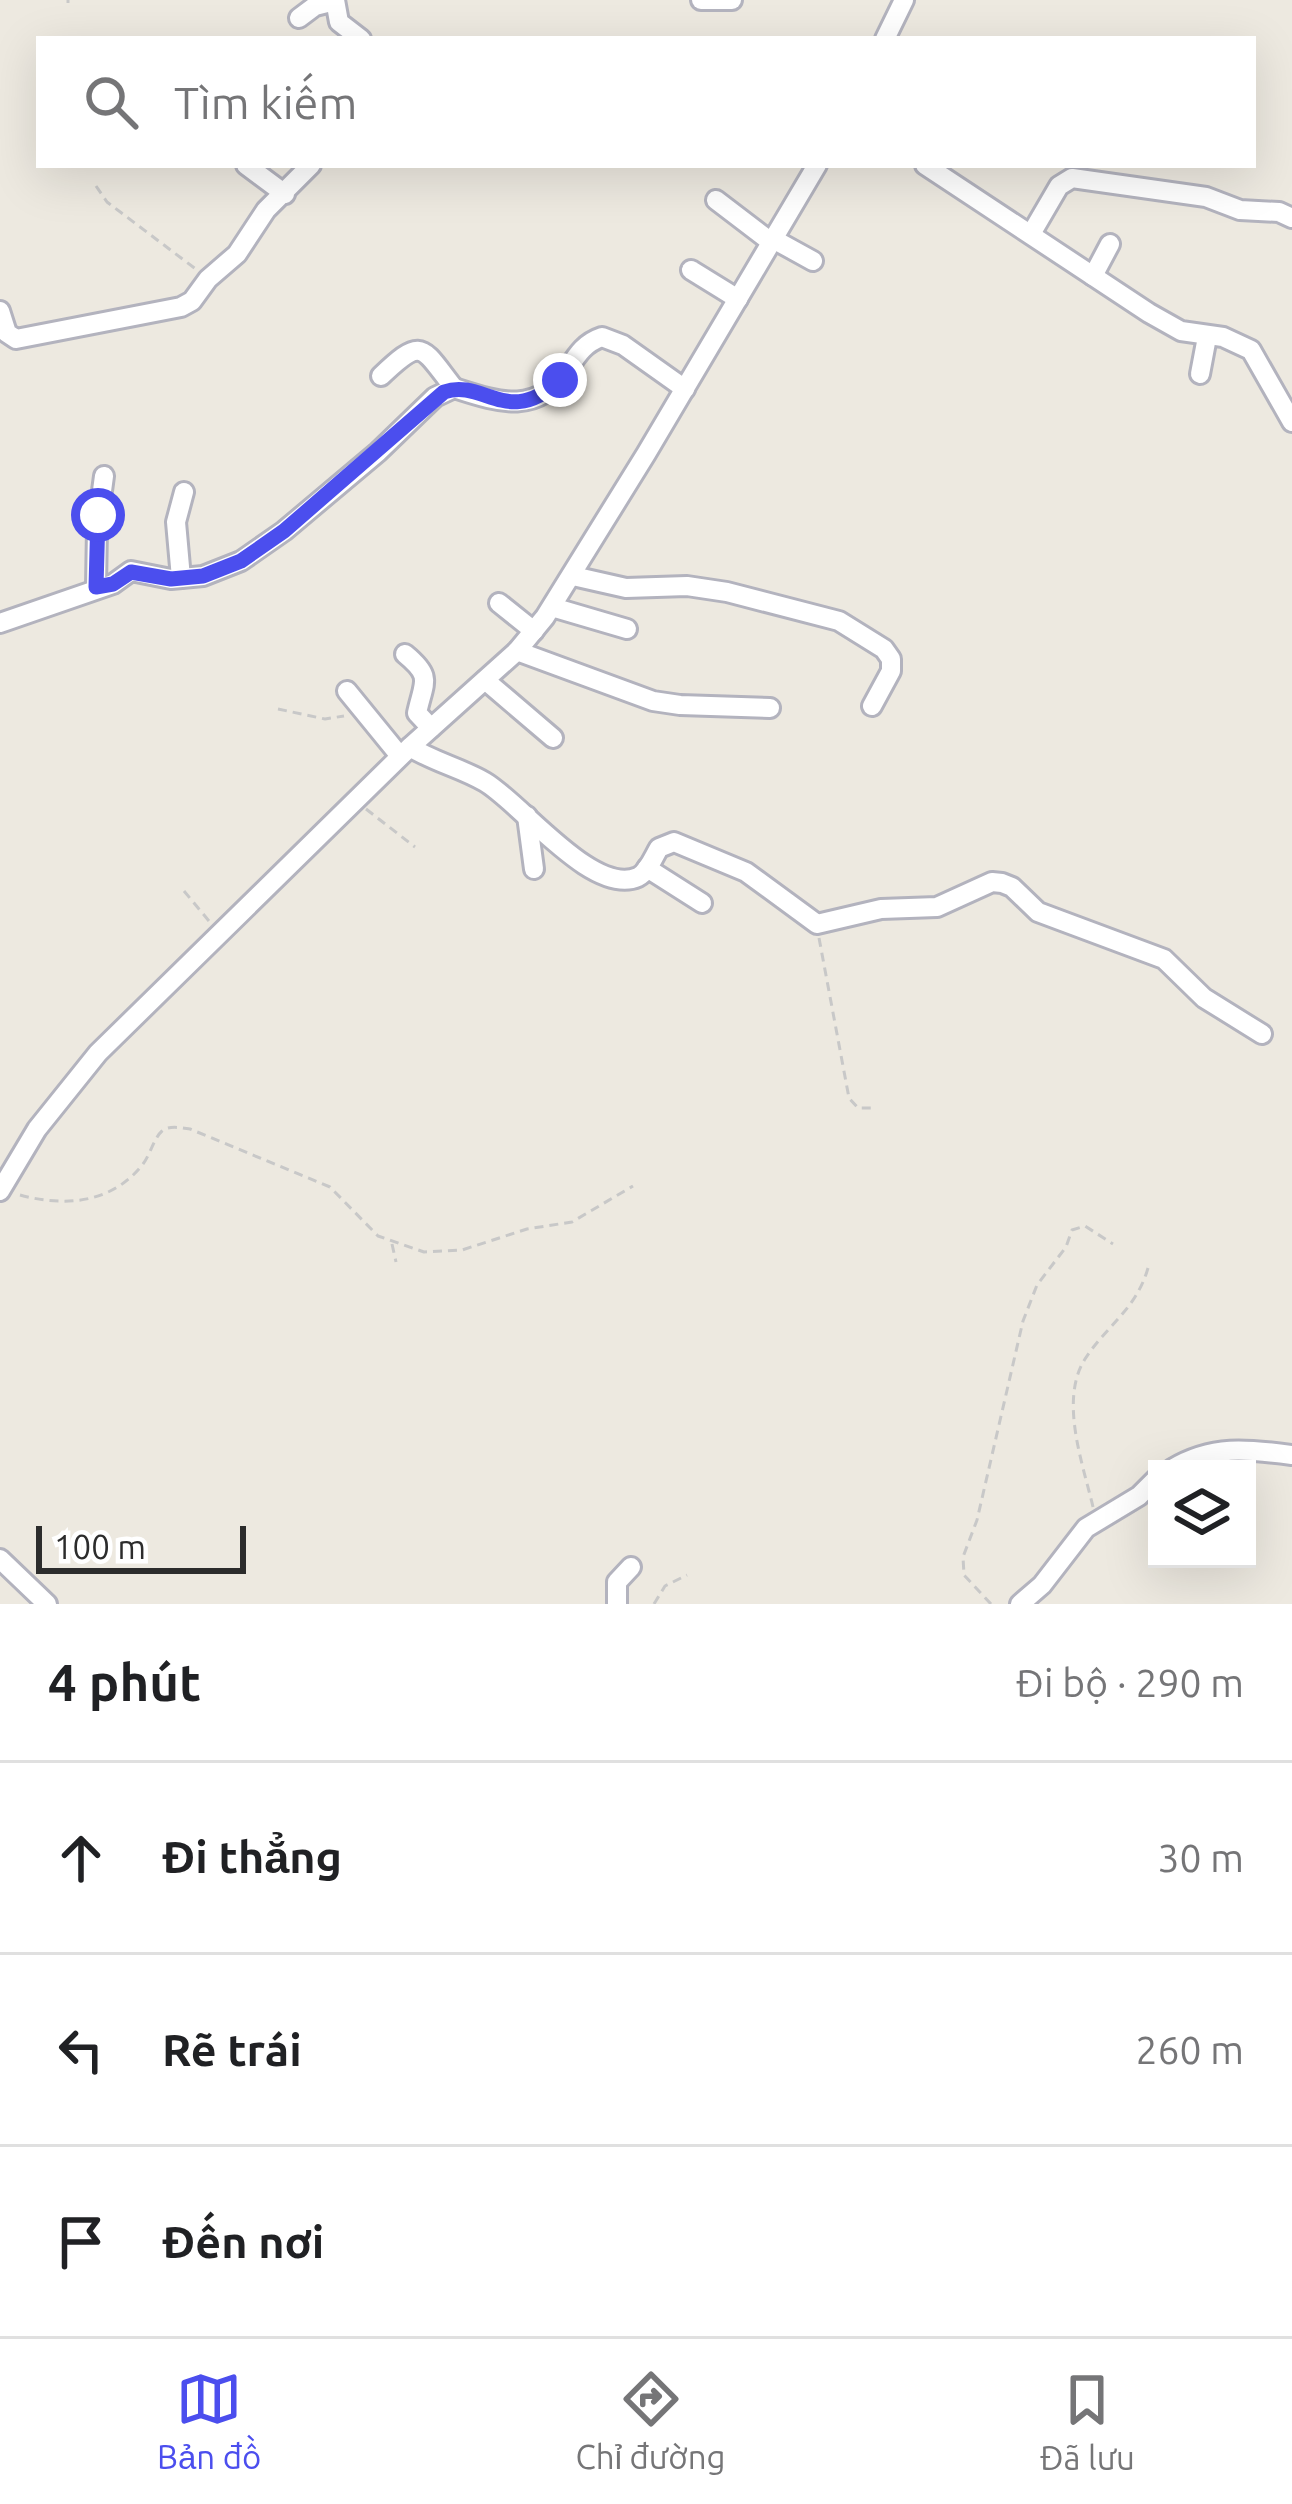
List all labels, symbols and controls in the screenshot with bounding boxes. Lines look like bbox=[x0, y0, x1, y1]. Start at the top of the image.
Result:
search box bbox=[36, 36, 1256, 168]
icon: search bbox=[78, 69, 144, 135]
text: Tìm kiếm bbox=[174, 77, 357, 128]
route end bbox=[533, 353, 587, 407]
route start bbox=[71, 488, 125, 542]
map controls bbox=[1148, 1460, 1256, 1568]
button: layers bbox=[1148, 1460, 1256, 1568]
scale bar bbox=[36, 1520, 246, 1573]
text: 100 m bbox=[54, 1528, 146, 1565]
text: 4 phút bbox=[48, 1653, 201, 1711]
text: Đi bộ · 290 m bbox=[1016, 1661, 1244, 1704]
icon: ahead bbox=[48, 1825, 114, 1891]
text: Đi thẳng bbox=[162, 1831, 342, 1882]
text: 30 m bbox=[1157, 1836, 1244, 1879]
icon: left bbox=[48, 2017, 114, 2083]
text: Rẽ trái bbox=[162, 2024, 302, 2075]
text: 260 m bbox=[1135, 2028, 1244, 2071]
icon: arrive bbox=[48, 2209, 114, 2275]
text: Đến nơi bbox=[162, 2216, 324, 2267]
tab: Bản đồ bbox=[157, 2366, 261, 2477]
tab: Chỉ đường bbox=[576, 2366, 726, 2477]
tab: Đã lưu bbox=[1040, 2367, 1135, 2476]

